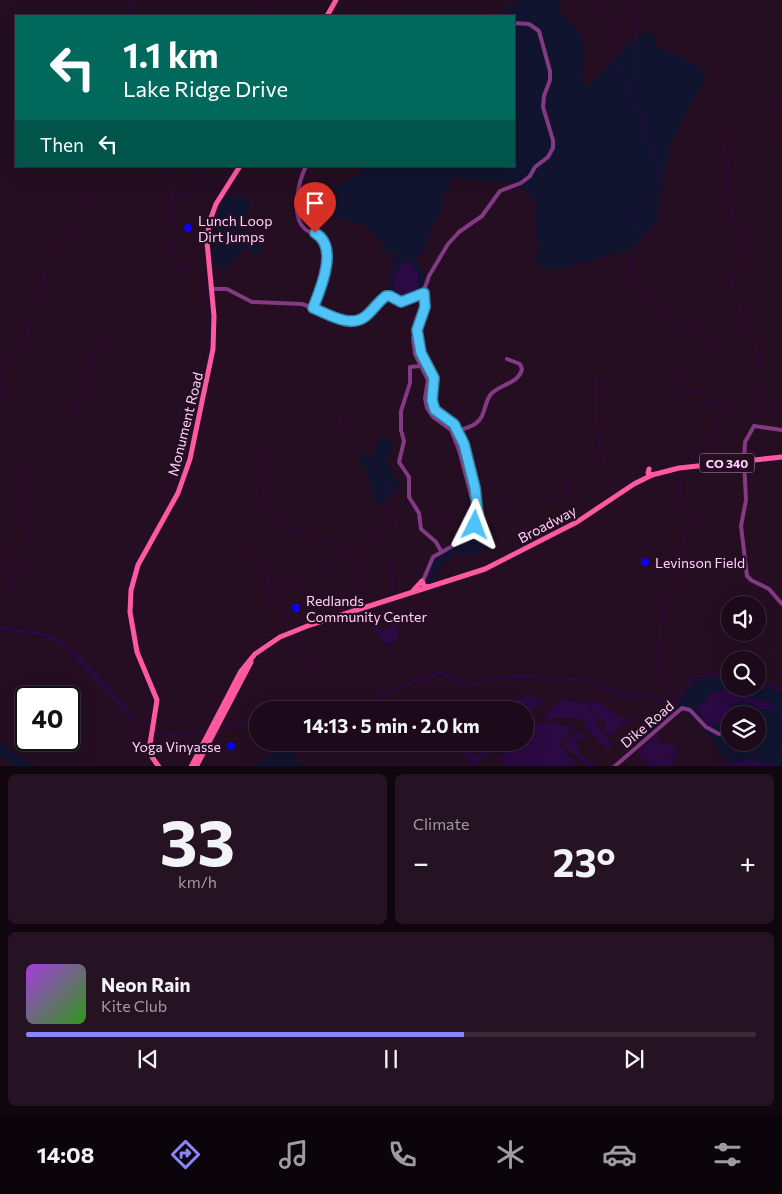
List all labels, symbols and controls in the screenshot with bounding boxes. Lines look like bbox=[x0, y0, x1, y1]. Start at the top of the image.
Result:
text: 1.1 km bbox=[123, 32, 219, 75]
icon: left bbox=[40, 35, 105, 100]
text: Lake Ridge Drive bbox=[123, 75, 288, 102]
icon: left bbox=[94, 130, 122, 158]
text: Then bbox=[40, 133, 84, 156]
pin bbox=[294, 182, 336, 233]
icon: arrive bbox=[301, 189, 329, 217]
place label: Lunch Loop Dirt Jumps bbox=[198, 212, 273, 245]
marker: Lunch Loop Dirt Jumps bbox=[182, 222, 194, 234]
street label: Monument Road bbox=[164, 370, 206, 478]
road number: CO 340 bbox=[700, 453, 754, 472]
position arrow bbox=[448, 498, 500, 550]
street label: Broadway bbox=[515, 502, 579, 546]
place label: Levinson Field bbox=[655, 554, 745, 571]
marker: Levinson Field bbox=[639, 556, 651, 568]
place label: Redlands Community Center bbox=[306, 592, 428, 625]
map controls bbox=[721, 596, 766, 751]
button: sound bbox=[721, 596, 766, 641]
marker: Redlands Community Center bbox=[290, 602, 302, 614]
button: search bbox=[721, 651, 766, 696]
speed limit sign: 40 bbox=[15, 686, 80, 751]
street label: Dike Road bbox=[617, 697, 677, 751]
button: layers bbox=[721, 706, 766, 751]
text: 14:13 · 5 min · 2.0 km bbox=[303, 714, 480, 737]
place label: Yoga Vinyasse bbox=[132, 738, 221, 755]
marker: Yoga Vinyasse bbox=[225, 740, 237, 752]
text: 33 bbox=[160, 800, 235, 879]
text: Climate bbox=[413, 814, 469, 833]
text: 23° bbox=[553, 838, 616, 885]
text: − bbox=[413, 845, 429, 879]
text: + bbox=[740, 845, 756, 879]
text: km/h bbox=[178, 872, 217, 891]
text: Neon Rain bbox=[101, 973, 191, 996]
text: Kite Club bbox=[101, 996, 167, 1015]
icon: previous bbox=[134, 1045, 162, 1073]
icon: pause bbox=[377, 1045, 405, 1073]
icon: next bbox=[620, 1045, 648, 1073]
icon: directions bbox=[168, 1137, 203, 1172]
icon: music bbox=[276, 1137, 311, 1172]
icon: phone bbox=[385, 1137, 420, 1172]
icon: climate bbox=[493, 1137, 528, 1172]
icon: car bbox=[602, 1137, 637, 1172]
icon: filters bbox=[710, 1137, 745, 1172]
text: 14:08 bbox=[37, 1141, 94, 1168]

